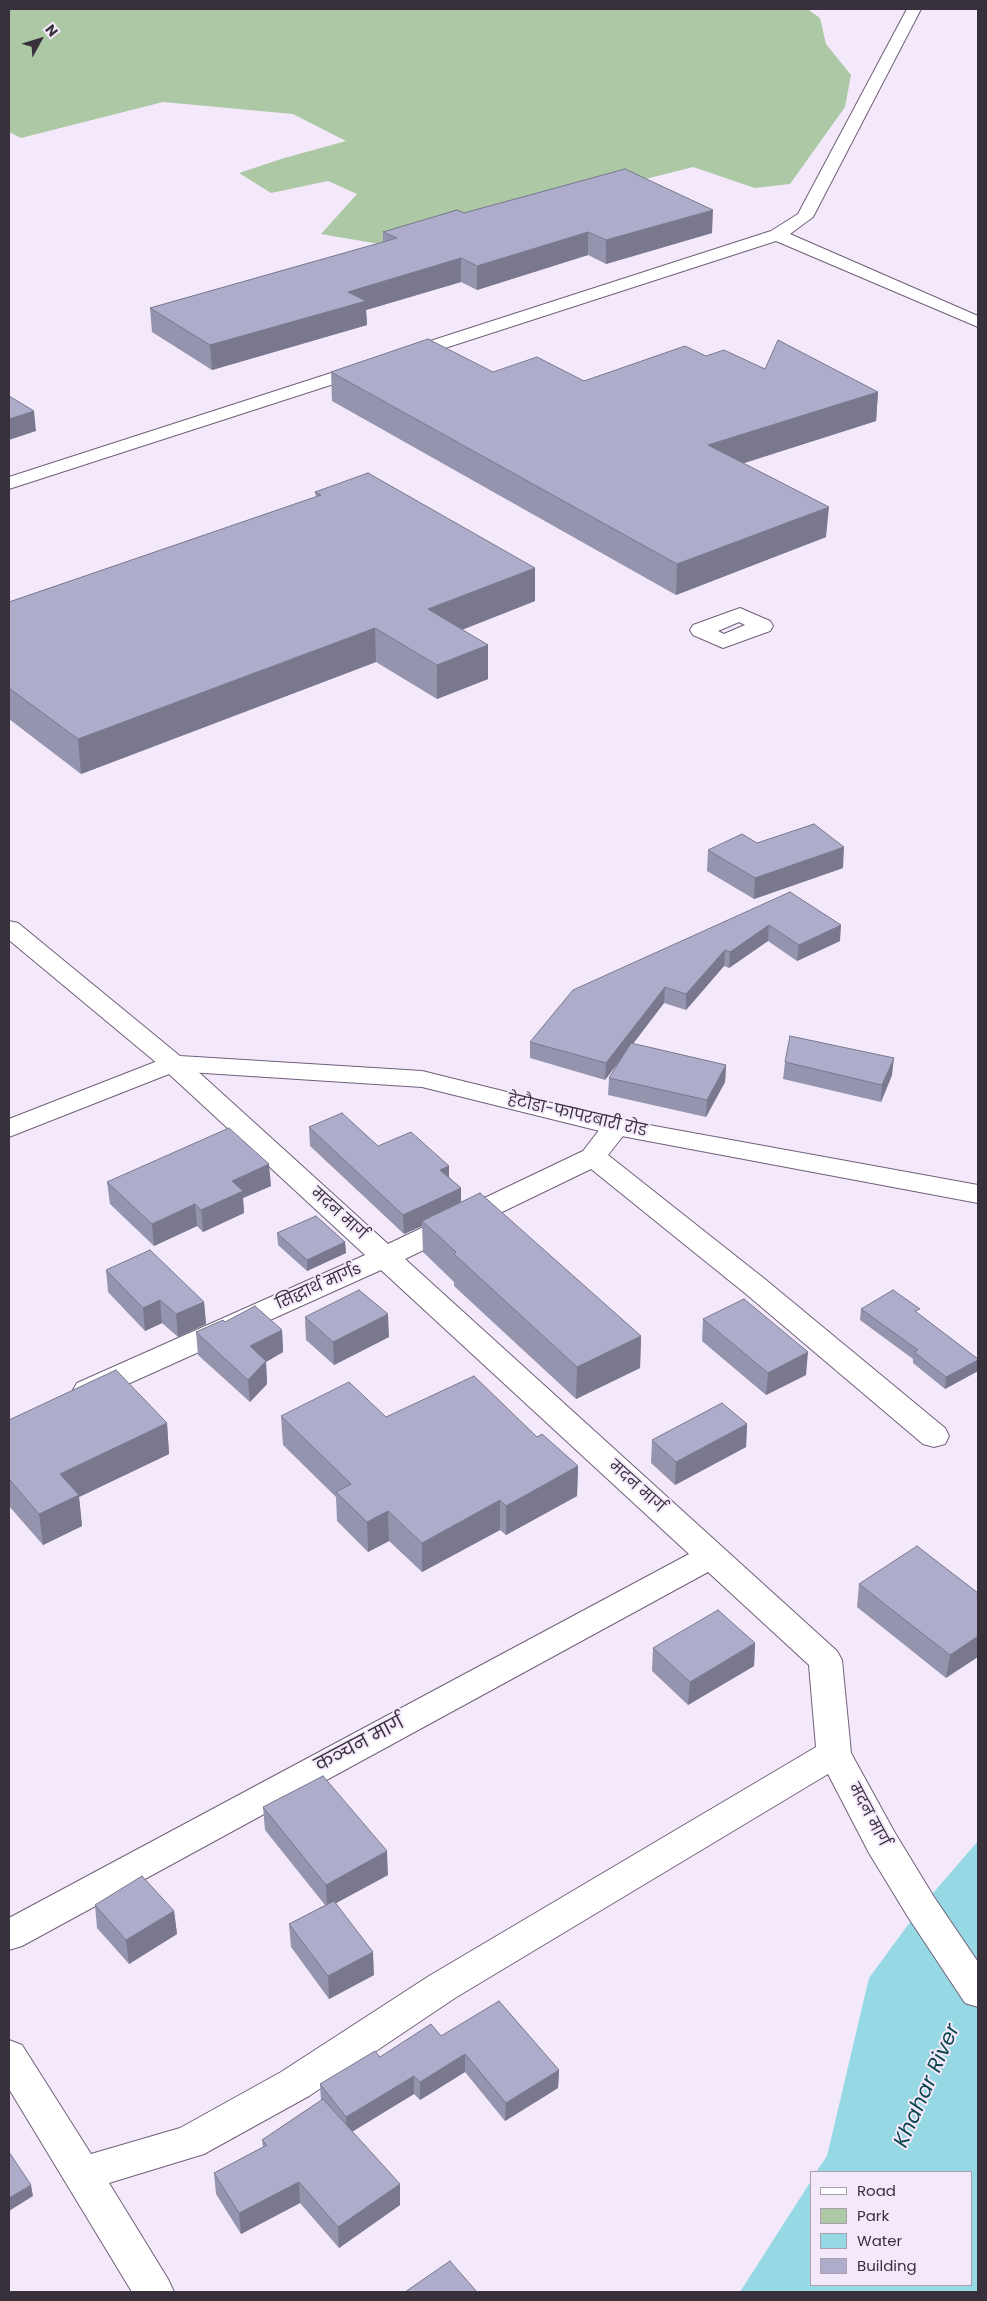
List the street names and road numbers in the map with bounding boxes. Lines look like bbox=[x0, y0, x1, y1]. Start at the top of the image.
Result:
street label: हेटौडा-फापरबारी रोड bbox=[505, 1091, 649, 1141]
street label: मदन मार्ग bbox=[306, 1184, 370, 1244]
street label: सिद्धार्थ मार्गs bbox=[274, 1260, 364, 1314]
street label: मदन मार्ग bbox=[604, 1457, 668, 1517]
street label: कञ्चन मार्ग bbox=[312, 1712, 408, 1778]
street label: मदन मार्ग bbox=[843, 1780, 893, 1850]

